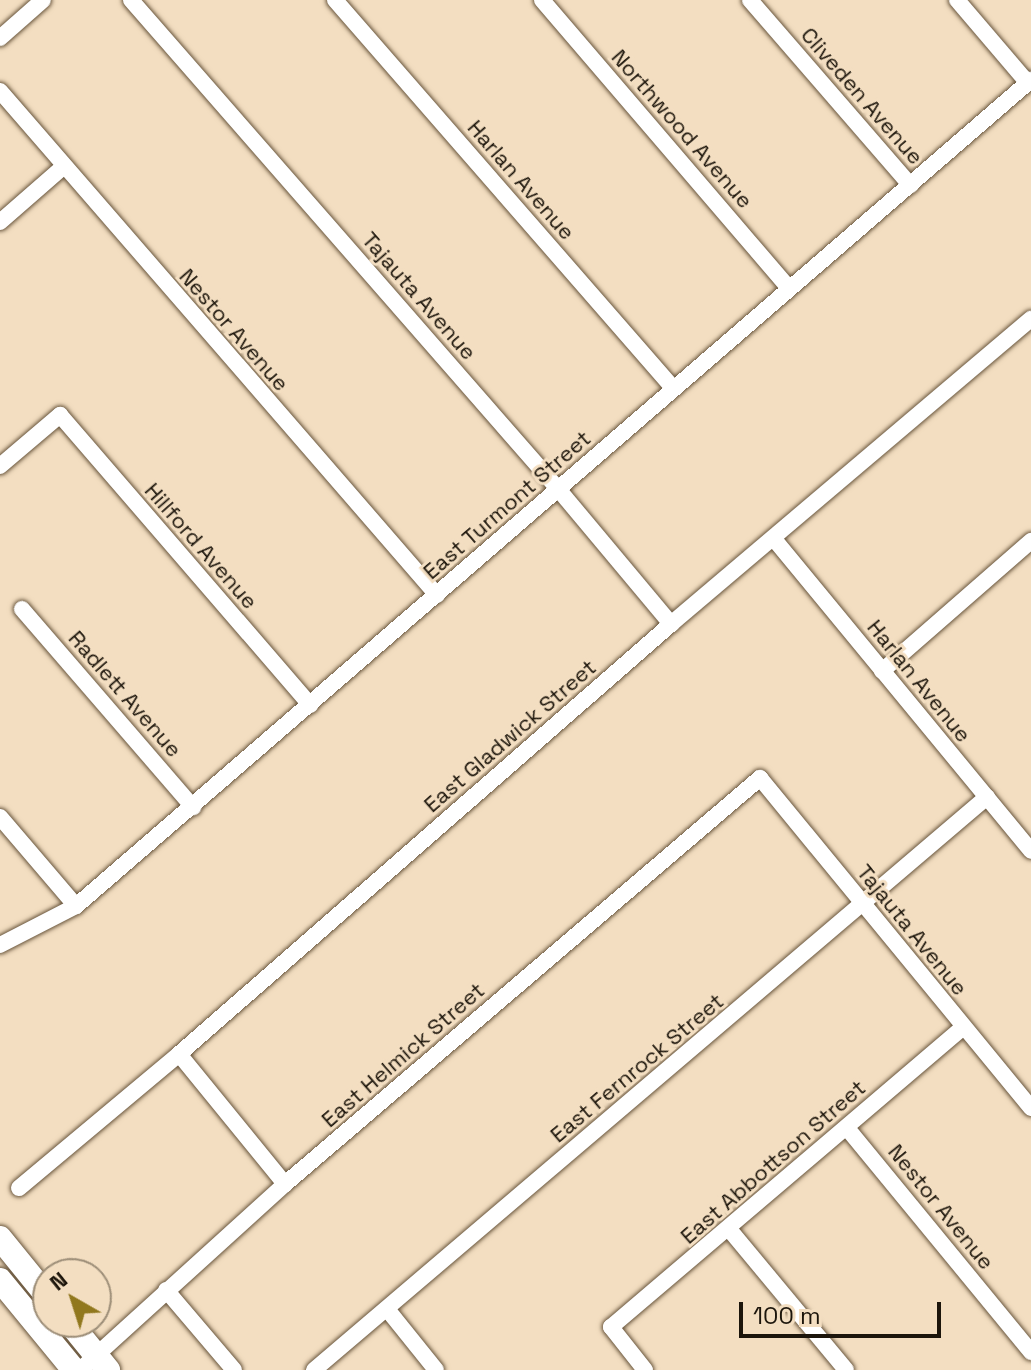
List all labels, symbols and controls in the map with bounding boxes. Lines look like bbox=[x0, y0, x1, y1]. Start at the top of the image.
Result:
street label: Cliveden Avenue bbox=[795, 22, 929, 170]
street label: Northwood Avenue bbox=[606, 44, 758, 214]
street label: Harlan Avenue bbox=[462, 115, 580, 245]
street label: Tajauta Avenue bbox=[356, 227, 482, 365]
street label: Nestor Avenue bbox=[174, 263, 294, 397]
street label: East Turmont Street bbox=[418, 425, 596, 585]
street label: Hillford Avenue bbox=[139, 477, 263, 615]
street label: Harlan Avenue bbox=[861, 614, 977, 748]
street label: Radlett Avenue bbox=[63, 625, 187, 763]
street label: East Gladwick Street bbox=[419, 654, 601, 818]
street label: Tajauta Avenue bbox=[851, 859, 973, 1001]
street label: East Helmick Street bbox=[316, 977, 490, 1133]
street label: East Fernrock Street bbox=[545, 988, 729, 1148]
street label: East Abbottson Street bbox=[675, 1074, 871, 1250]
street label: Nestor Avenue bbox=[882, 1139, 1000, 1275]
north arrow bbox=[32, 1258, 112, 1338]
text: N bbox=[44, 1265, 73, 1296]
scale bar bbox=[743, 1286, 945, 1336]
text: 100 m bbox=[753, 1300, 821, 1331]

